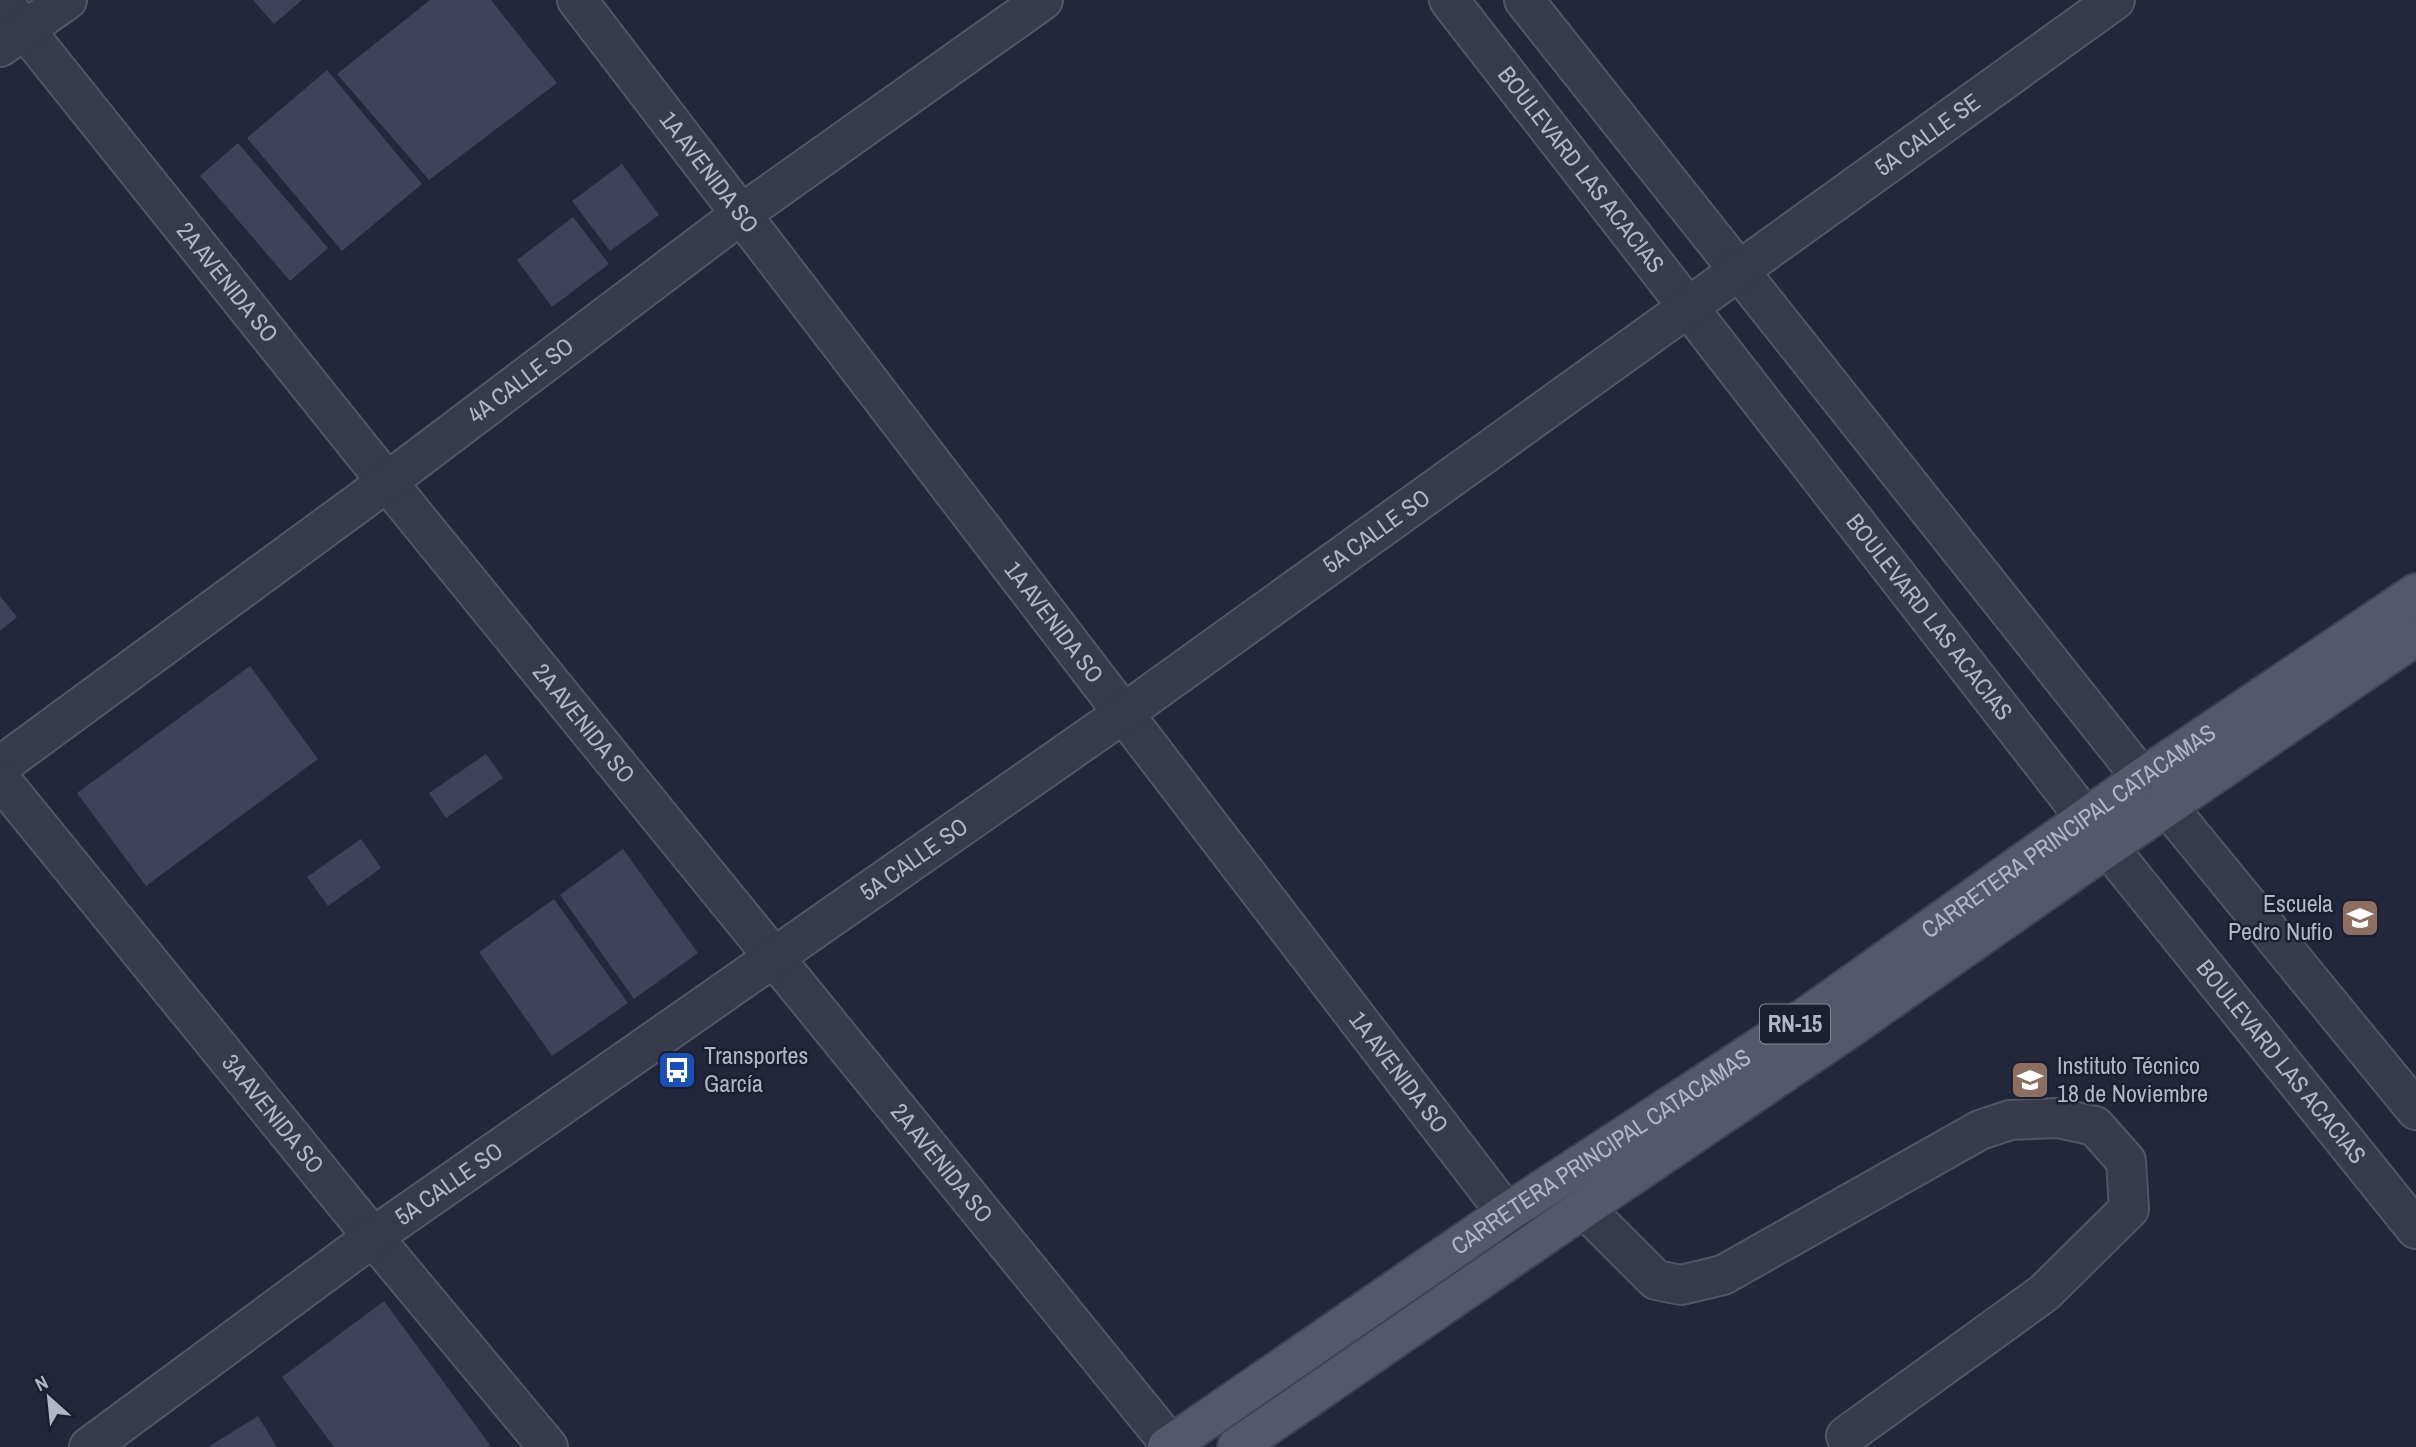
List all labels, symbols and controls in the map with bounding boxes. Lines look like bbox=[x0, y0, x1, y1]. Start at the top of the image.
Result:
street label: BOULEVARD LAS ACACIAS bbox=[1491, 59, 1672, 279]
street label: 5A CALLE SE bbox=[1868, 85, 1986, 183]
street label: 1A AVENIDA SO bbox=[653, 104, 767, 239]
street label: 2A AVENIDA SO bbox=[170, 215, 286, 349]
street label: 4A CALLE SO bbox=[461, 329, 580, 430]
street label: 5A CALLE SO bbox=[1316, 481, 1436, 580]
street label: BOULEVARD LAS ACACIAS bbox=[1839, 507, 2021, 727]
street label: 1A AVENIDA SO bbox=[998, 554, 1111, 689]
street label: 2A AVENIDA SO bbox=[526, 656, 643, 789]
street label: CARRETERA PRINCIPAL CATACAMAS bbox=[1915, 716, 2222, 945]
street label: 5A CALLE SO bbox=[853, 810, 974, 907]
place label: Escuela Pedro Nufio bbox=[2228, 887, 2333, 947]
school or university icon: Escuela Pedro Nufio bbox=[2339, 897, 2381, 939]
street label: BOULEVARD LAS ACACIAS bbox=[2190, 952, 2374, 1170]
street label: 1A AVENIDA SO bbox=[1343, 1004, 1456, 1139]
road number: RN-15 bbox=[1760, 1004, 1830, 1044]
place label: Transportes García bbox=[704, 1039, 808, 1099]
street label: CARRETERA PRINCIPAL CATACAMAS bbox=[1444, 1040, 1757, 1262]
street label: 3A AVENIDA SO bbox=[215, 1047, 332, 1180]
bus stop icon: Transportes García bbox=[656, 1049, 698, 1091]
place label: Instituto Técnico 18 de Noviembre bbox=[2057, 1049, 2208, 1109]
school or university icon: Instituto Técnico 18 de Noviembre bbox=[2009, 1059, 2051, 1101]
street label: 2A AVENIDA SO bbox=[884, 1096, 1001, 1229]
street label: 5A CALLE SO bbox=[388, 1134, 509, 1232]
north arrow bbox=[14, 1363, 84, 1433]
text: N bbox=[30, 1369, 52, 1397]

